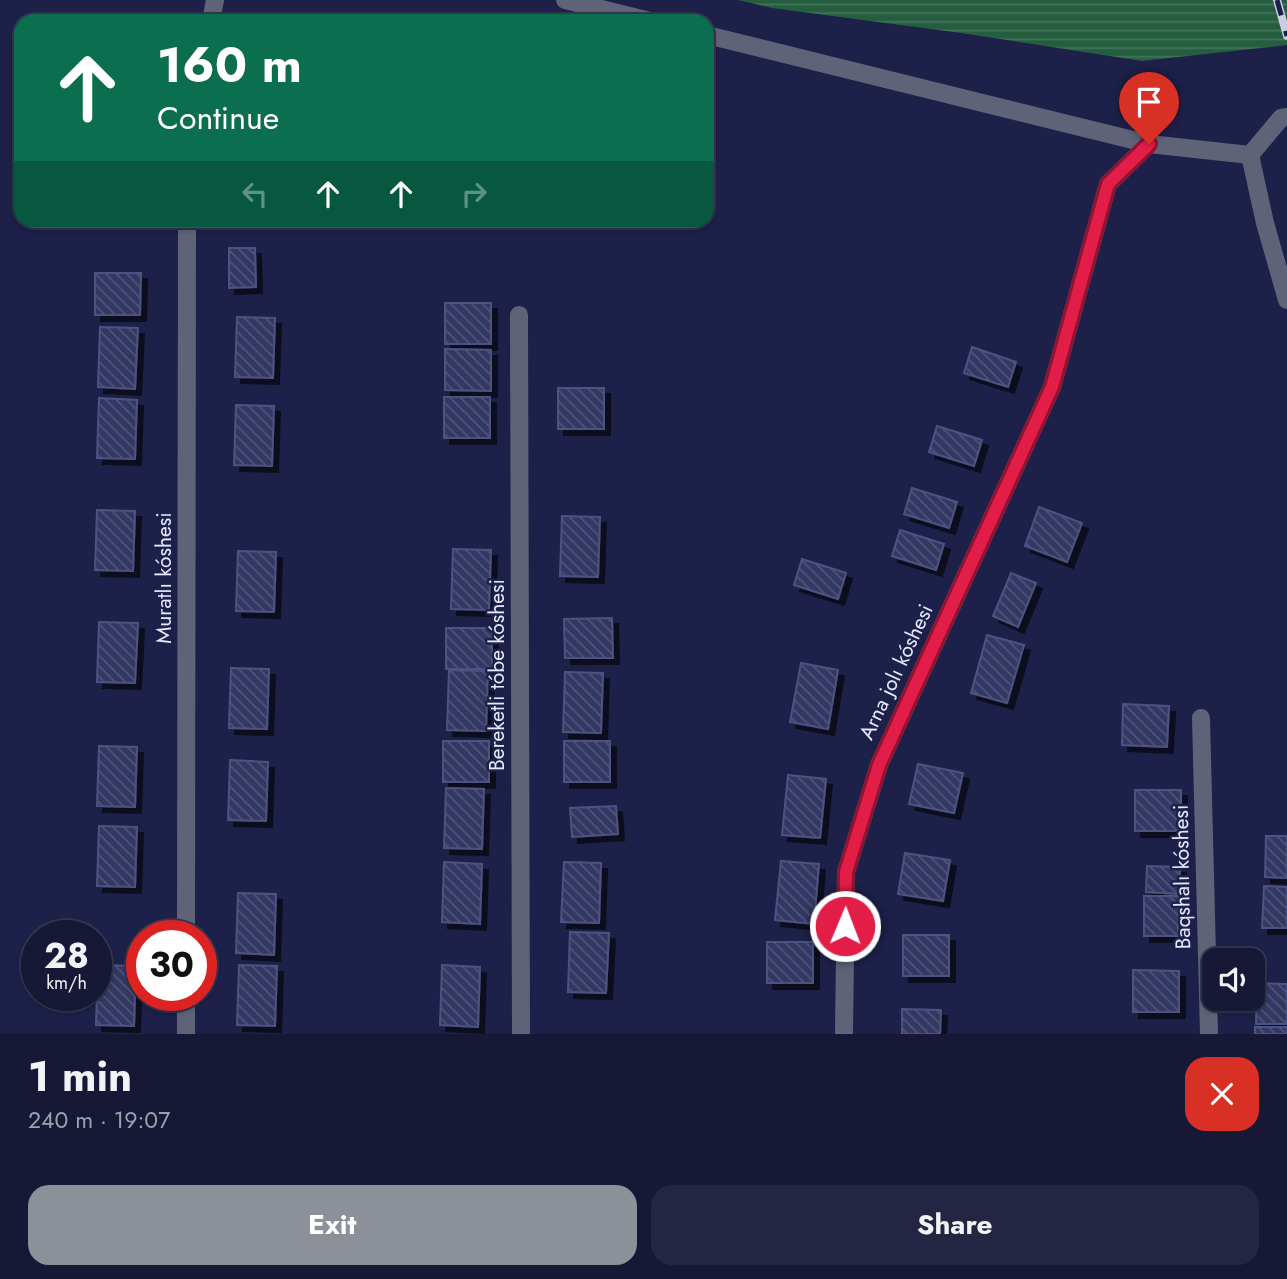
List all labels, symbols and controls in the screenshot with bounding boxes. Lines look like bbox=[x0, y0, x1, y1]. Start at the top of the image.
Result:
text: 160 m bbox=[157, 30, 302, 100]
icon: ahead bbox=[42, 42, 133, 133]
pin bbox=[1119, 72, 1179, 144]
icon: arrive bbox=[1130, 83, 1168, 121]
text: Continue bbox=[157, 95, 279, 141]
icon: left bbox=[236, 175, 274, 213]
icon: ahead bbox=[309, 175, 347, 213]
icon: ahead bbox=[382, 175, 420, 213]
icon: right bbox=[455, 175, 493, 213]
street label: Muratlı kóshesi bbox=[149, 512, 179, 644]
street label: Bereketli tóbe kóshesi bbox=[482, 579, 512, 771]
street label: Arna jolı kóshesi bbox=[851, 599, 941, 745]
street label: Baqshalı kóshesi bbox=[1166, 804, 1198, 950]
position arrow bbox=[808, 889, 882, 963]
speed limit sign: 30 bbox=[126, 920, 217, 1011]
text: 28 bbox=[44, 931, 89, 981]
map controls bbox=[1202, 948, 1265, 1011]
button: sound bbox=[1202, 948, 1265, 1011]
text: km/h bbox=[46, 970, 87, 996]
text: 1 min bbox=[28, 1046, 132, 1107]
button: close bbox=[1185, 1057, 1259, 1131]
text: 240 m · 19:07 bbox=[28, 1103, 170, 1137]
button: Exit bbox=[28, 1185, 637, 1265]
button: Share bbox=[651, 1185, 1259, 1265]

